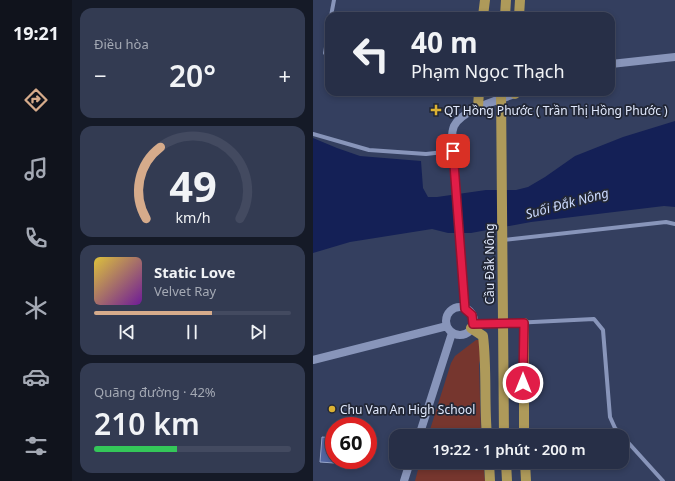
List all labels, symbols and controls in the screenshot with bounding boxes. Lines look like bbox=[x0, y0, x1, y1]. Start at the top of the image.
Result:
text: 19:21 bbox=[13, 21, 59, 45]
text: 40 m bbox=[411, 23, 478, 61]
icon: left bbox=[345, 28, 397, 80]
text: Điều hòa bbox=[94, 35, 149, 53]
text: 20° bbox=[169, 55, 216, 96]
text: Phạm Ngọc Thạch bbox=[411, 59, 565, 83]
text: − bbox=[94, 60, 107, 90]
text: + bbox=[278, 60, 291, 90]
icon: directions bbox=[22, 86, 50, 114]
place label: QT Hồng Phước ( Trần Thị Hồng Phước ) bbox=[444, 102, 668, 119]
marker: QT Hồng Phước ( Trần Thị Hồng Phước ) bbox=[431, 105, 441, 115]
pin bbox=[436, 134, 470, 168]
icon: arrive bbox=[442, 140, 464, 162]
icon: music bbox=[22, 155, 50, 183]
text: 49 bbox=[169, 158, 216, 214]
water label: Suối Đắk Nông bbox=[523, 183, 611, 223]
text: km/h bbox=[175, 208, 210, 227]
street label: Cầu Đắk Nông bbox=[481, 223, 498, 305]
icon: phone bbox=[22, 224, 50, 252]
text: Static Love bbox=[154, 262, 235, 282]
text: Velvet Ray bbox=[154, 282, 216, 300]
icon: climate bbox=[22, 294, 50, 322]
icon: previous bbox=[116, 321, 138, 343]
icon: pause bbox=[181, 321, 203, 343]
icon: next bbox=[247, 321, 269, 343]
position arrow bbox=[502, 362, 544, 404]
icon: car bbox=[22, 363, 50, 391]
text: Quãng đường · 42% bbox=[94, 383, 216, 401]
place label: Chu Van An High School bbox=[340, 401, 475, 418]
text: 210 km bbox=[94, 403, 200, 444]
marker: Chu Van An High School bbox=[327, 404, 337, 414]
speed limit sign: 60 bbox=[325, 417, 377, 469]
icon: filters bbox=[22, 432, 50, 460]
text: 19:22 · 1 phút · 200 m bbox=[432, 439, 586, 459]

